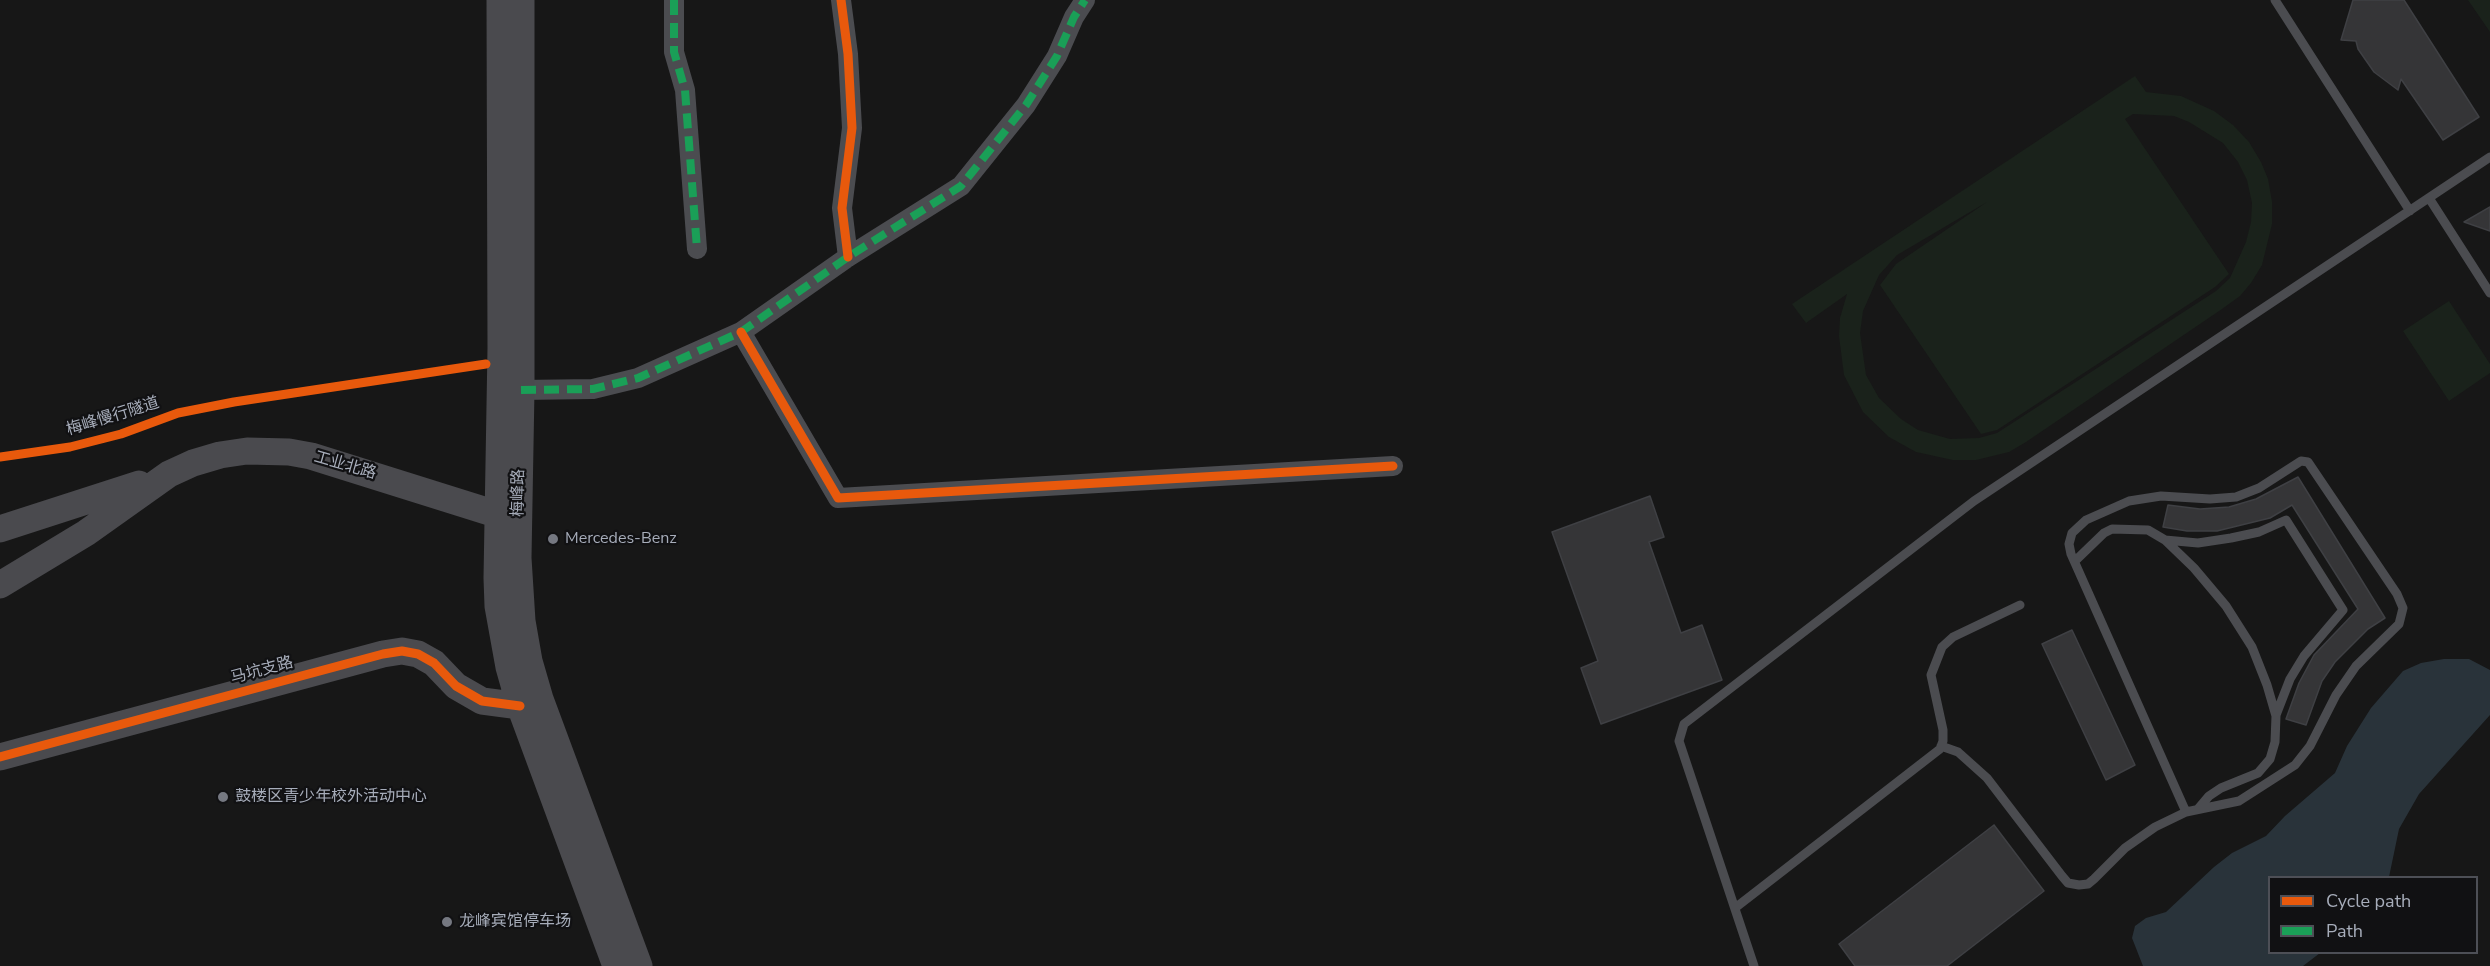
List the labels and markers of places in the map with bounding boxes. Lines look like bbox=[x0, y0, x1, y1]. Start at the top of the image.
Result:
place label: Mercedes-Benz bbox=[565, 529, 677, 549]
marker: Mercedes-Benz bbox=[546, 532, 560, 546]
place label: 鼓楼区青少年校外活动中心 bbox=[235, 787, 427, 807]
marker: 鼓楼区青少年校外活动中心 bbox=[216, 790, 230, 804]
place label: 龙峰宾馆停车场 bbox=[459, 912, 571, 932]
marker: 龙峰宾馆停车场 bbox=[440, 915, 454, 929]

